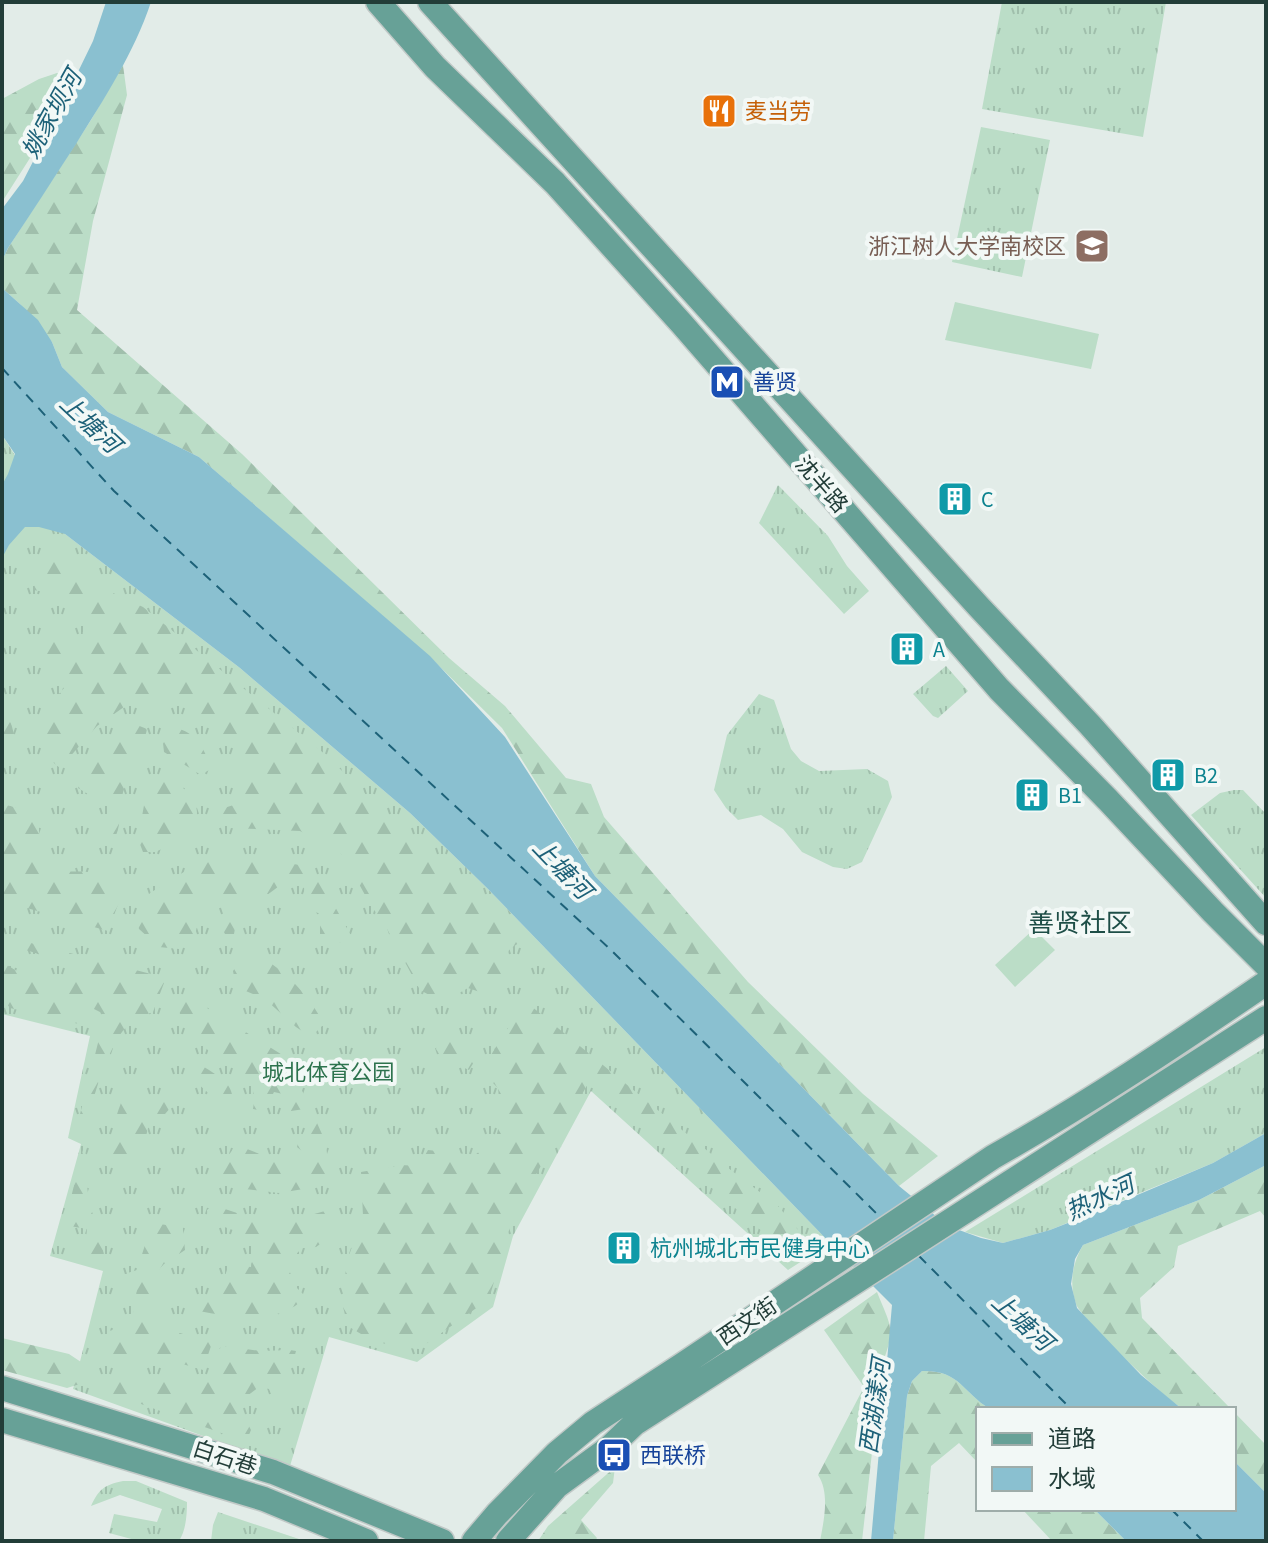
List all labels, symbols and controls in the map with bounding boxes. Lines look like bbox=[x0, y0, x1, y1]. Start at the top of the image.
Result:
water label: 姚家坝河 bbox=[14, 60, 93, 165]
restaurant icon: 麦当劳 bbox=[700, 92, 738, 130]
place label: 麦当劳 bbox=[745, 96, 811, 128]
school or university icon: 浙江树人大学南校区 bbox=[1073, 227, 1111, 265]
place label: 浙江树人大学南校区 bbox=[868, 231, 1066, 263]
metro station icon: 善贤 bbox=[708, 363, 746, 401]
place label: 善贤 bbox=[753, 367, 797, 399]
water label: 上塘河 bbox=[51, 387, 131, 464]
street label: 沈半路 bbox=[788, 449, 855, 520]
building icon: C bbox=[936, 480, 974, 518]
place label: C bbox=[981, 484, 994, 516]
building icon: A bbox=[888, 630, 926, 668]
place label: A bbox=[933, 634, 945, 666]
building icon: B2 bbox=[1149, 756, 1187, 794]
place label: B2 bbox=[1194, 760, 1218, 792]
building icon: B1 bbox=[1013, 776, 1051, 814]
place label: B1 bbox=[1058, 780, 1082, 812]
water label: 上塘河 bbox=[524, 831, 602, 910]
district label: 善贤社区 bbox=[1028, 905, 1132, 942]
park label: 城北体育公园 bbox=[262, 1057, 394, 1089]
water label: 热水河 bbox=[1060, 1166, 1144, 1230]
building icon: 杭州城北市民健身中心 bbox=[605, 1229, 643, 1267]
place label: 杭州城北市民健身中心 bbox=[650, 1233, 870, 1265]
water label: 上塘河 bbox=[983, 1285, 1063, 1362]
street label: 西文街 bbox=[711, 1290, 784, 1354]
water label: 西湖漾河 bbox=[851, 1352, 900, 1456]
legend bbox=[976, 1407, 1236, 1511]
text: 道路 bbox=[1048, 1422, 1096, 1457]
street label: 白石巷 bbox=[188, 1433, 261, 1483]
bus stop icon: 西联桥 bbox=[595, 1436, 633, 1474]
place label: 西联桥 bbox=[640, 1440, 706, 1472]
text: 水域 bbox=[1048, 1462, 1096, 1497]

